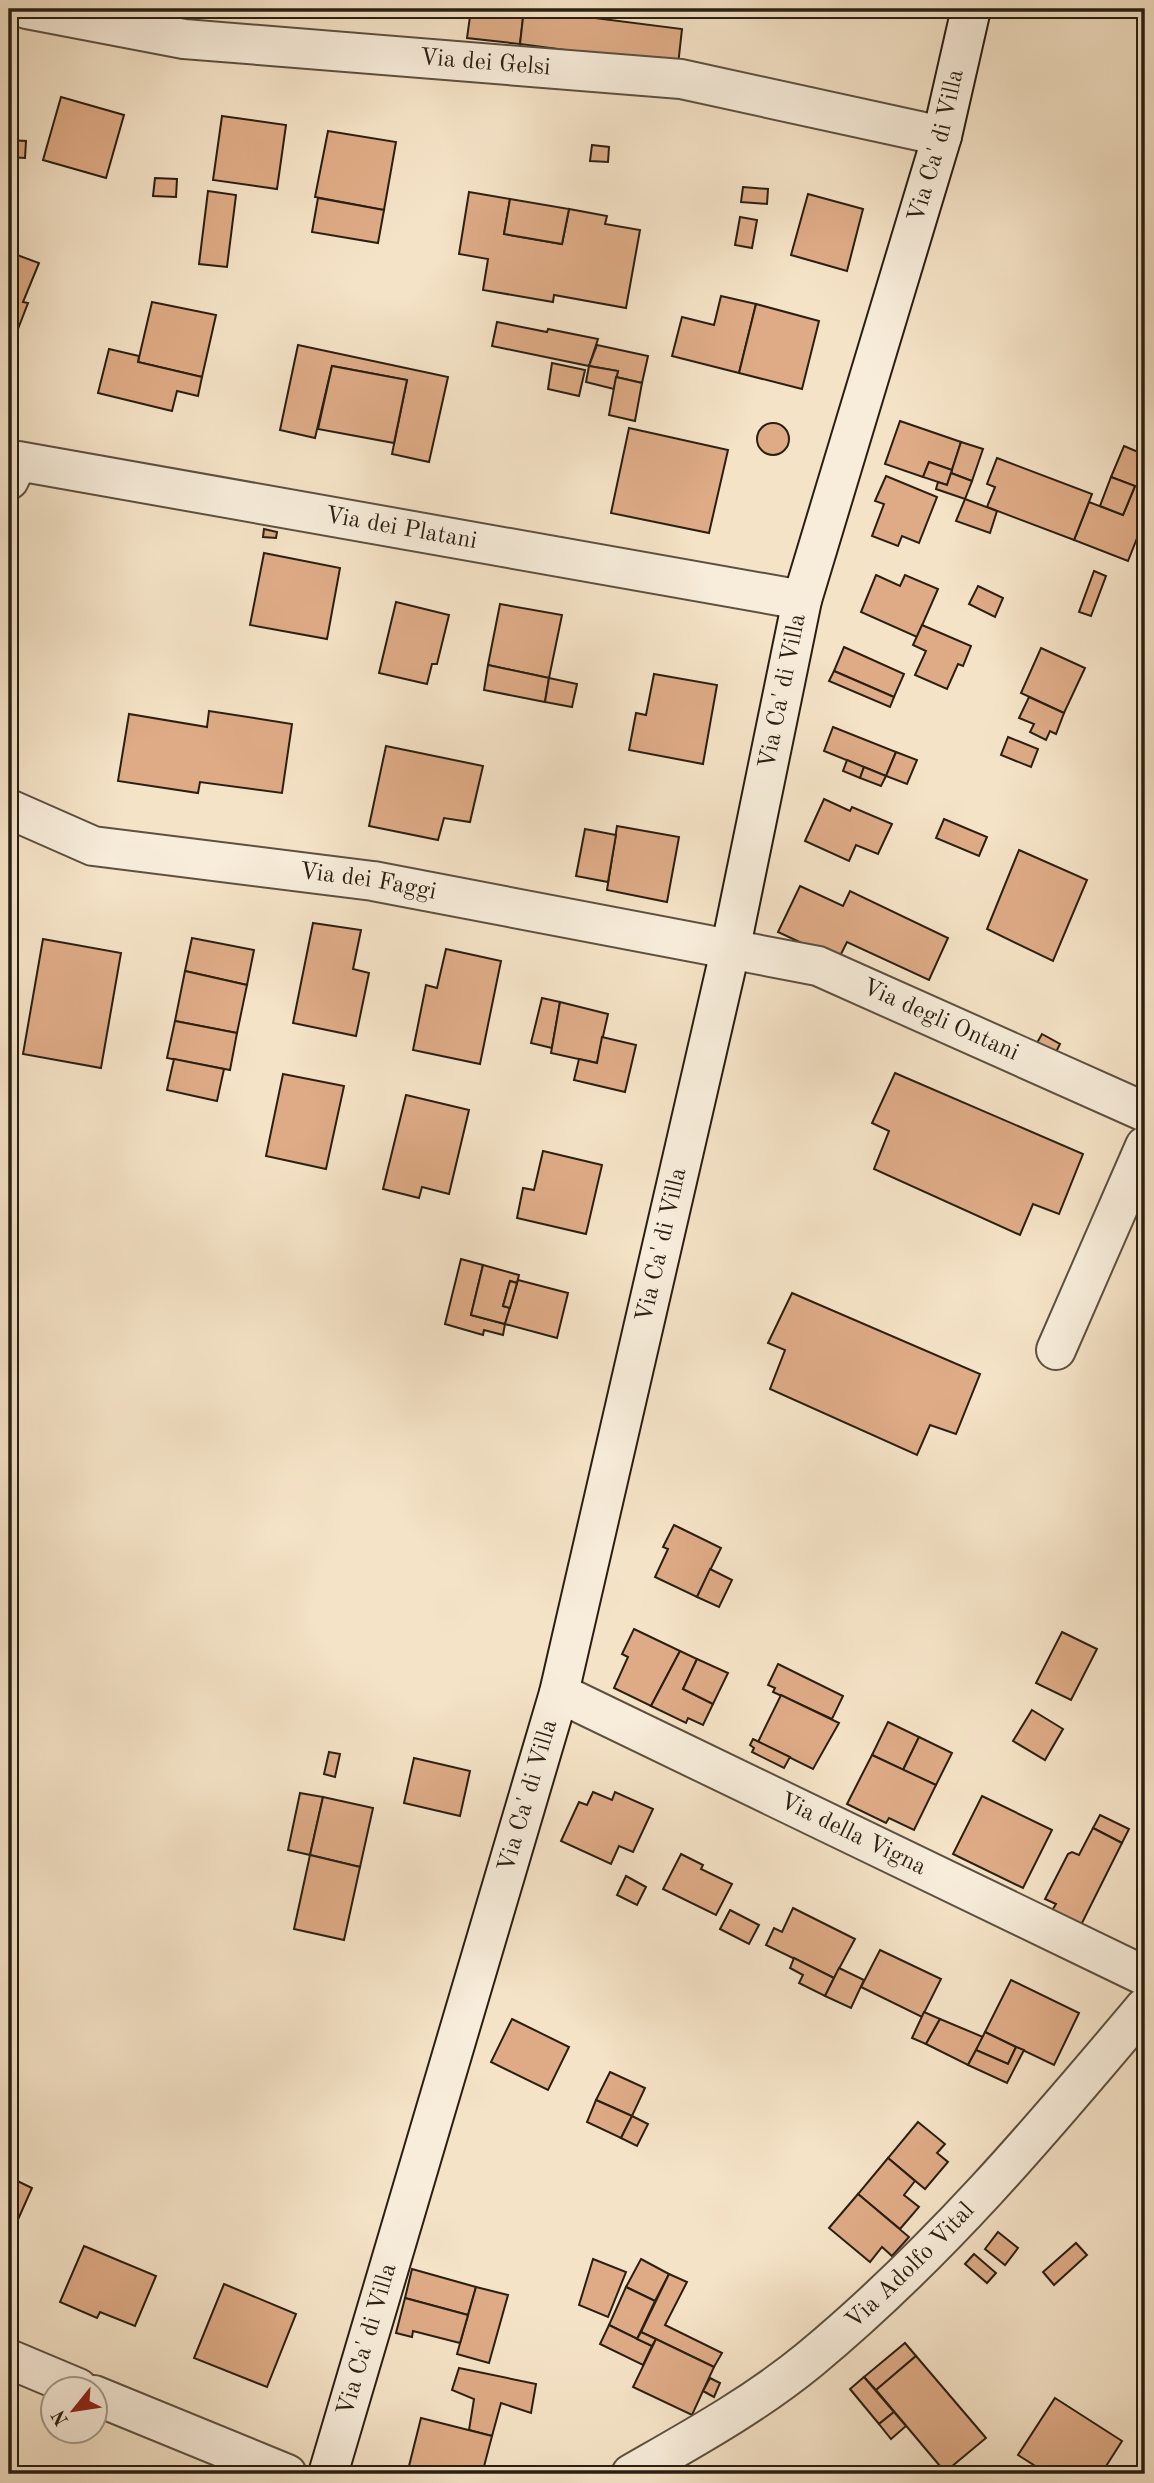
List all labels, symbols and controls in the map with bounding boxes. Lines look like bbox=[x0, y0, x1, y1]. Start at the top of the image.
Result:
street label: Via dei Gelsi bbox=[419, 46, 551, 80]
street label: Via Ca' di Villa bbox=[905, 67, 969, 225]
street label: Via dei Platani bbox=[323, 504, 479, 554]
street label: Via Ca' di Villa bbox=[756, 612, 811, 771]
street label: Via dei Faggi bbox=[298, 860, 438, 905]
street label: Via degli Ontani bbox=[859, 975, 1022, 1066]
street label: Via Ca' di Villa bbox=[633, 1166, 692, 1325]
street label: Via Ca' di Villa bbox=[495, 1717, 562, 1875]
street label: Via della Vigna bbox=[776, 1789, 930, 1880]
street label: Via Adolfo Vital bbox=[842, 2198, 979, 2334]
street label: Via Ca' di Villa bbox=[334, 2261, 402, 2419]
north arrow bbox=[38, 2374, 108, 2444]
text: N bbox=[49, 2406, 73, 2428]

